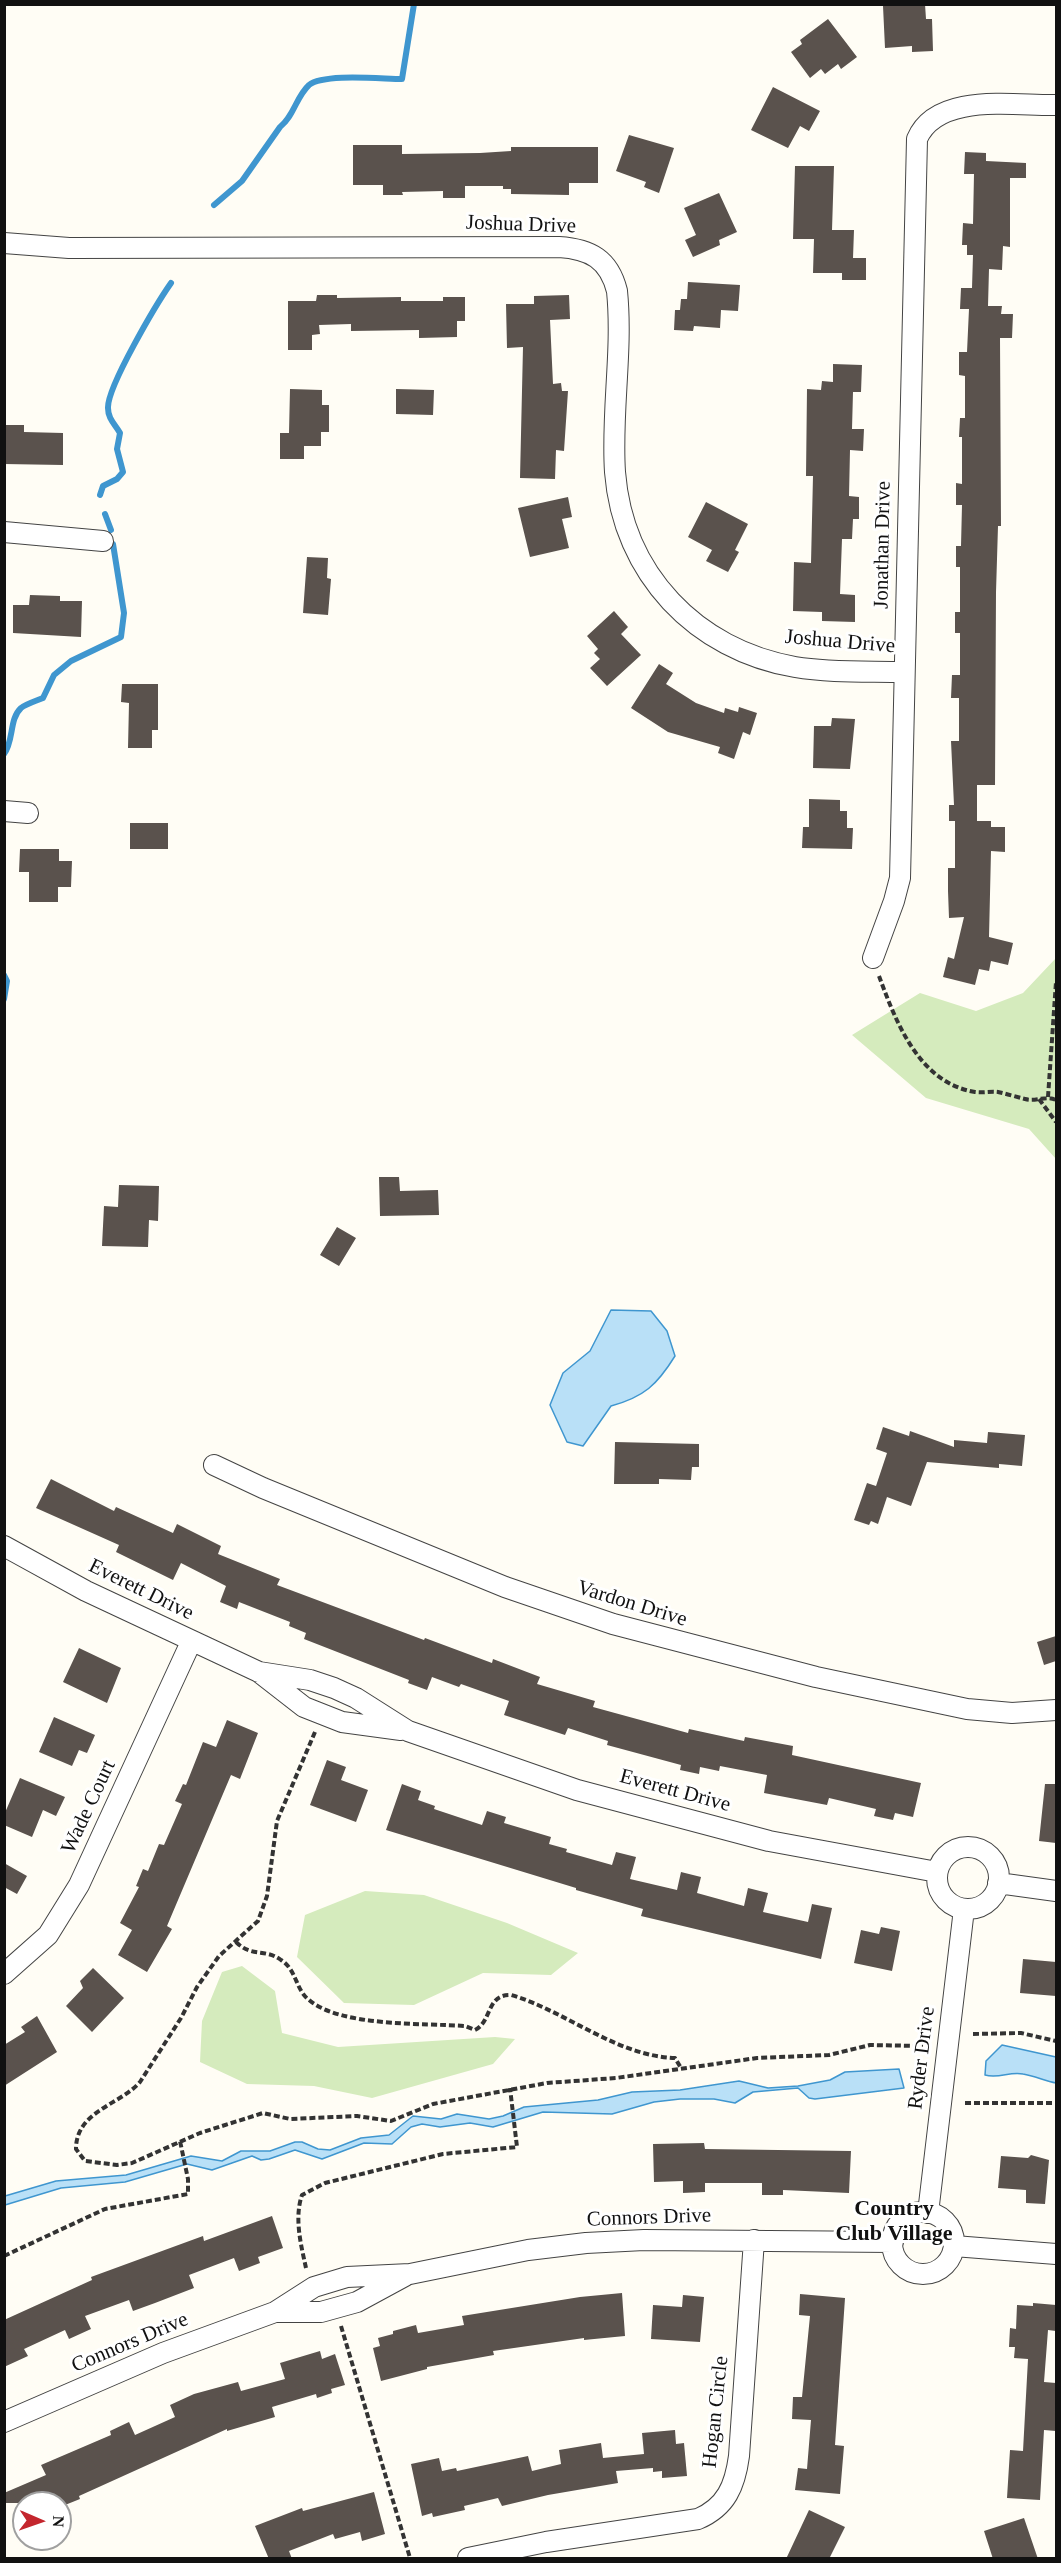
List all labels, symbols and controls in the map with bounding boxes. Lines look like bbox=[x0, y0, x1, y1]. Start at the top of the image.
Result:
street label: Joshua Drive bbox=[465, 210, 577, 240]
street label: Jonathan Drive bbox=[869, 481, 897, 609]
street label: Joshua Drive bbox=[784, 625, 896, 659]
street label: Everett Drive bbox=[84, 1554, 198, 1626]
street label: Vardon Drive bbox=[574, 1575, 690, 1633]
street label: Wade Court bbox=[56, 1756, 122, 1858]
street label: Everett Drive bbox=[617, 1764, 733, 1818]
street label: Ryder Drive bbox=[903, 2005, 941, 2111]
district label: Country Club Village bbox=[835, 2196, 953, 2248]
street label: Connors Drive bbox=[586, 2203, 712, 2233]
street label: Connors Drive bbox=[68, 2307, 192, 2379]
street label: Hogan Circle bbox=[698, 2355, 734, 2469]
north arrow bbox=[12, 2491, 72, 2551]
text: N bbox=[50, 2516, 67, 2528]

